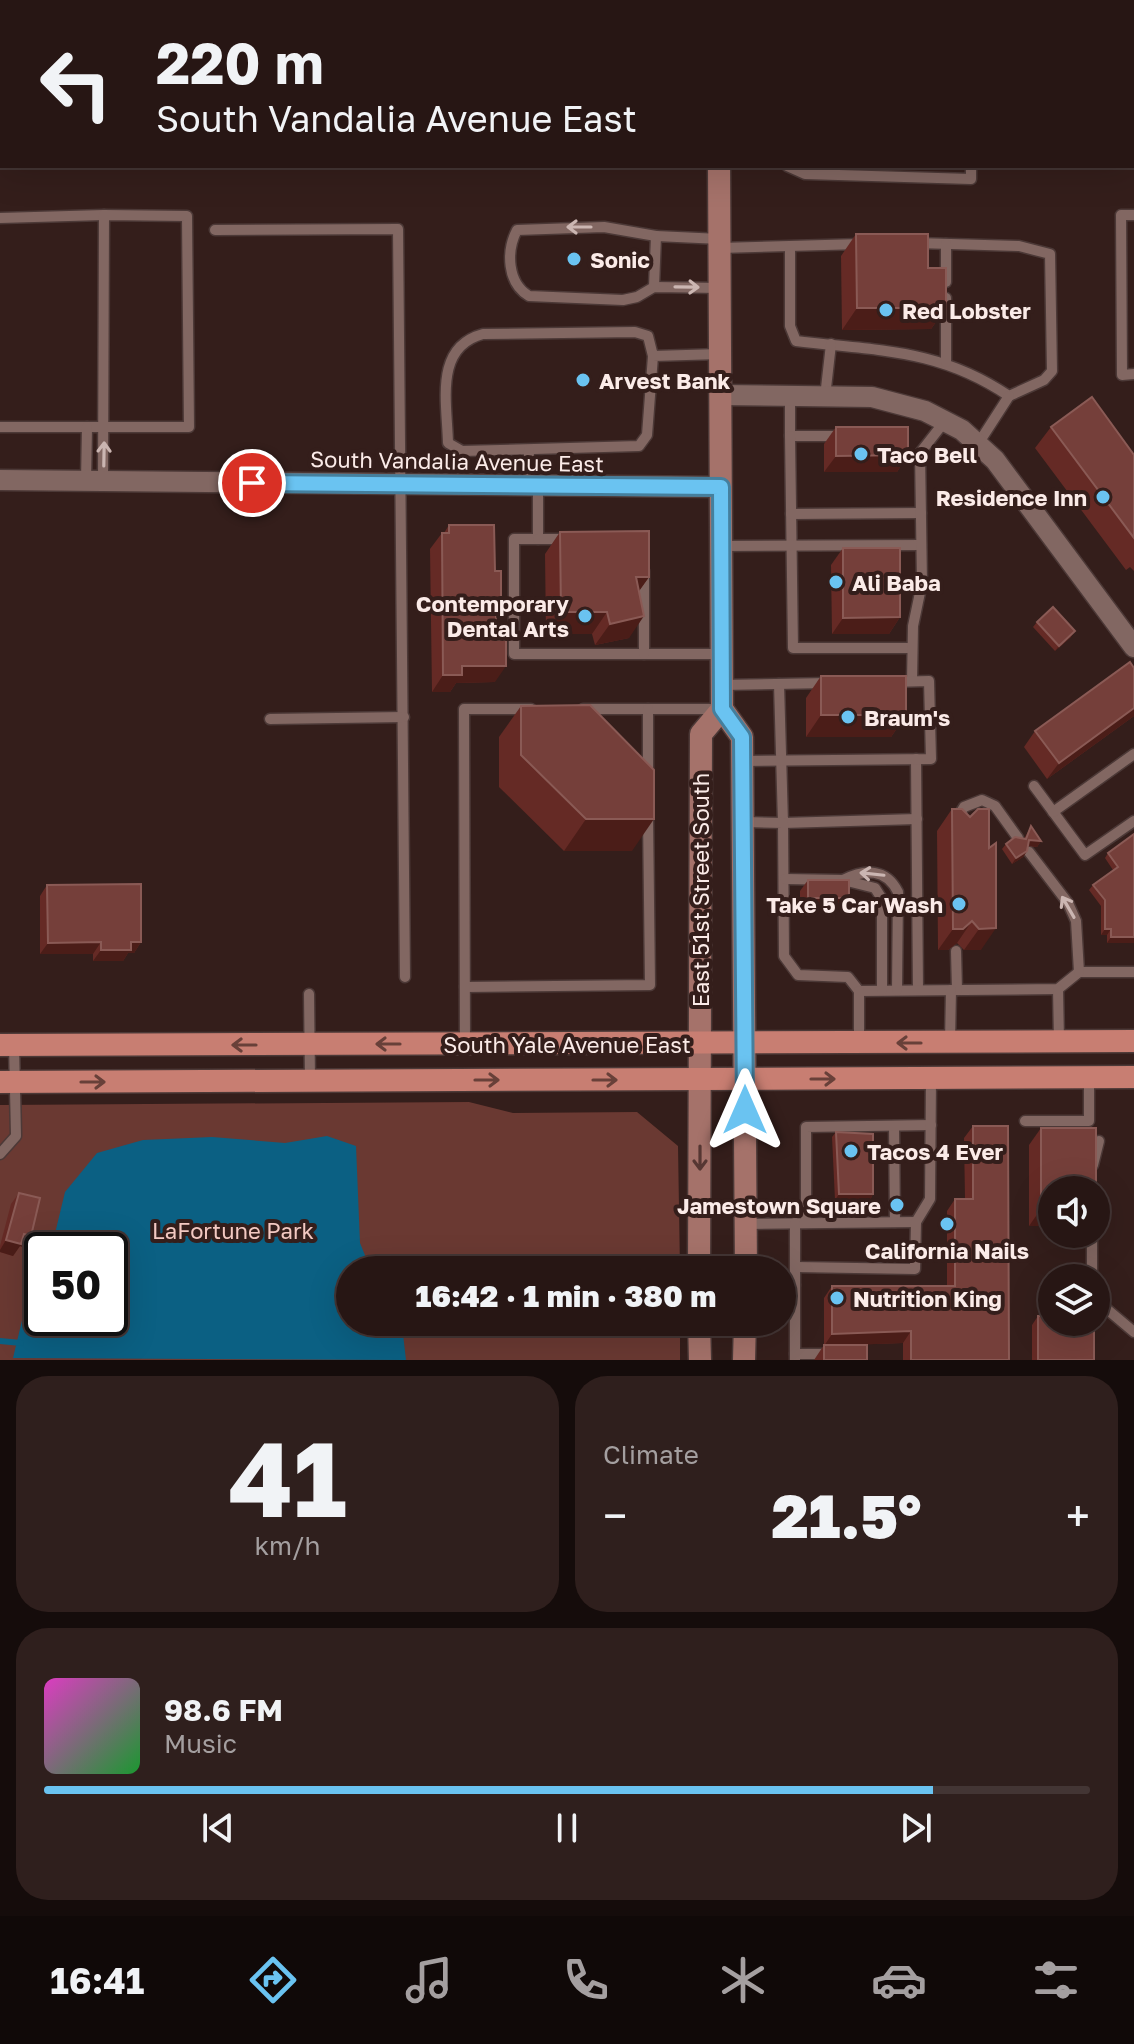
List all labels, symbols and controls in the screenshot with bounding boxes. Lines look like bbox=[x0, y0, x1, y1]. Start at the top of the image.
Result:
text: 220 m bbox=[156, 29, 324, 96]
icon: left bbox=[24, 32, 128, 136]
text: South Vandalia Avenue East bbox=[156, 97, 637, 140]
one-way arrow bbox=[566, 219, 593, 235]
place label: Sonic bbox=[590, 246, 650, 273]
marker: Sonic bbox=[565, 250, 583, 268]
one-way arrow bbox=[673, 280, 700, 295]
place label: Red Lobster bbox=[902, 297, 1031, 324]
marker: Red Lobster bbox=[877, 301, 895, 319]
place label: Arvest Bank bbox=[599, 367, 731, 394]
marker: Arvest Bank bbox=[574, 371, 592, 389]
one-way arrow bbox=[96, 441, 111, 468]
place label: Taco Bell bbox=[877, 441, 977, 468]
street label: South Vandalia Avenue East bbox=[310, 445, 604, 477]
marker: Taco Bell bbox=[852, 445, 870, 463]
pin bbox=[218, 449, 286, 517]
icon: arrive bbox=[230, 461, 274, 505]
place label: Residence Inn bbox=[936, 484, 1087, 511]
marker: Residence Inn bbox=[1094, 488, 1112, 506]
place label: Ali Baba bbox=[852, 569, 941, 596]
marker: Ali Baba bbox=[827, 573, 845, 591]
place label: Contemporary Dental Arts bbox=[416, 590, 569, 642]
marker: Contemporary Dental Arts bbox=[576, 607, 594, 625]
place label: Braum's bbox=[864, 704, 950, 731]
marker: Braum's bbox=[839, 708, 857, 726]
street label: East 51st Street South bbox=[687, 773, 714, 1007]
one-way arrow bbox=[859, 866, 885, 881]
place label: Take 5 Car Wash bbox=[766, 891, 943, 918]
marker: Take 5 Car Wash bbox=[950, 895, 968, 913]
one-way arrow bbox=[1060, 896, 1076, 919]
street label: South Yale Avenue East bbox=[443, 1031, 691, 1058]
one-way arrow bbox=[896, 1035, 923, 1050]
one-way arrow bbox=[375, 1036, 402, 1052]
one-way arrow bbox=[231, 1037, 258, 1053]
position arrow bbox=[703, 1068, 787, 1152]
one-way arrow bbox=[809, 1071, 836, 1086]
one-way arrow bbox=[473, 1072, 500, 1088]
one-way arrow bbox=[591, 1072, 618, 1088]
one-way arrow bbox=[79, 1074, 106, 1089]
place label: Tacos 4 Ever bbox=[867, 1138, 1003, 1165]
marker: Tacos 4 Ever bbox=[842, 1142, 860, 1160]
one-way arrow bbox=[692, 1144, 708, 1171]
map controls bbox=[1038, 1176, 1110, 1336]
button: sound bbox=[1038, 1176, 1110, 1248]
place label: Jamestown Square bbox=[677, 1192, 881, 1219]
marker: Jamestown Square bbox=[888, 1196, 906, 1214]
marker: California Nails bbox=[938, 1215, 956, 1233]
park label: LaFortune Park bbox=[152, 1217, 314, 1244]
speed limit sign: 50 bbox=[24, 1232, 128, 1336]
place label: California Nails bbox=[865, 1237, 1029, 1264]
button: layers bbox=[1038, 1264, 1110, 1336]
text: 16:42 · 1 min · 380 m bbox=[416, 1278, 716, 1314]
place label: Nutrition King bbox=[853, 1285, 1002, 1312]
marker: Nutrition King bbox=[828, 1289, 846, 1307]
text: 41 bbox=[228, 1415, 347, 1540]
text: Climate bbox=[603, 1439, 699, 1470]
text: 21.5° bbox=[772, 1479, 921, 1551]
text: − bbox=[603, 1489, 627, 1542]
text: + bbox=[1066, 1489, 1090, 1542]
text: km/h bbox=[254, 1530, 321, 1561]
text: 98.6 FM bbox=[164, 1692, 283, 1728]
text: Music bbox=[164, 1728, 237, 1759]
icon: previous bbox=[196, 1806, 240, 1850]
icon: pause bbox=[545, 1806, 589, 1850]
icon: next bbox=[894, 1806, 938, 1850]
icon: directions bbox=[245, 1952, 301, 2008]
icon: music bbox=[401, 1952, 457, 2008]
icon: phone bbox=[558, 1952, 614, 2008]
icon: climate bbox=[715, 1952, 771, 2008]
icon: car bbox=[871, 1952, 927, 2008]
icon: filters bbox=[1028, 1952, 1084, 2008]
text: 16:41 bbox=[50, 1959, 144, 2002]

